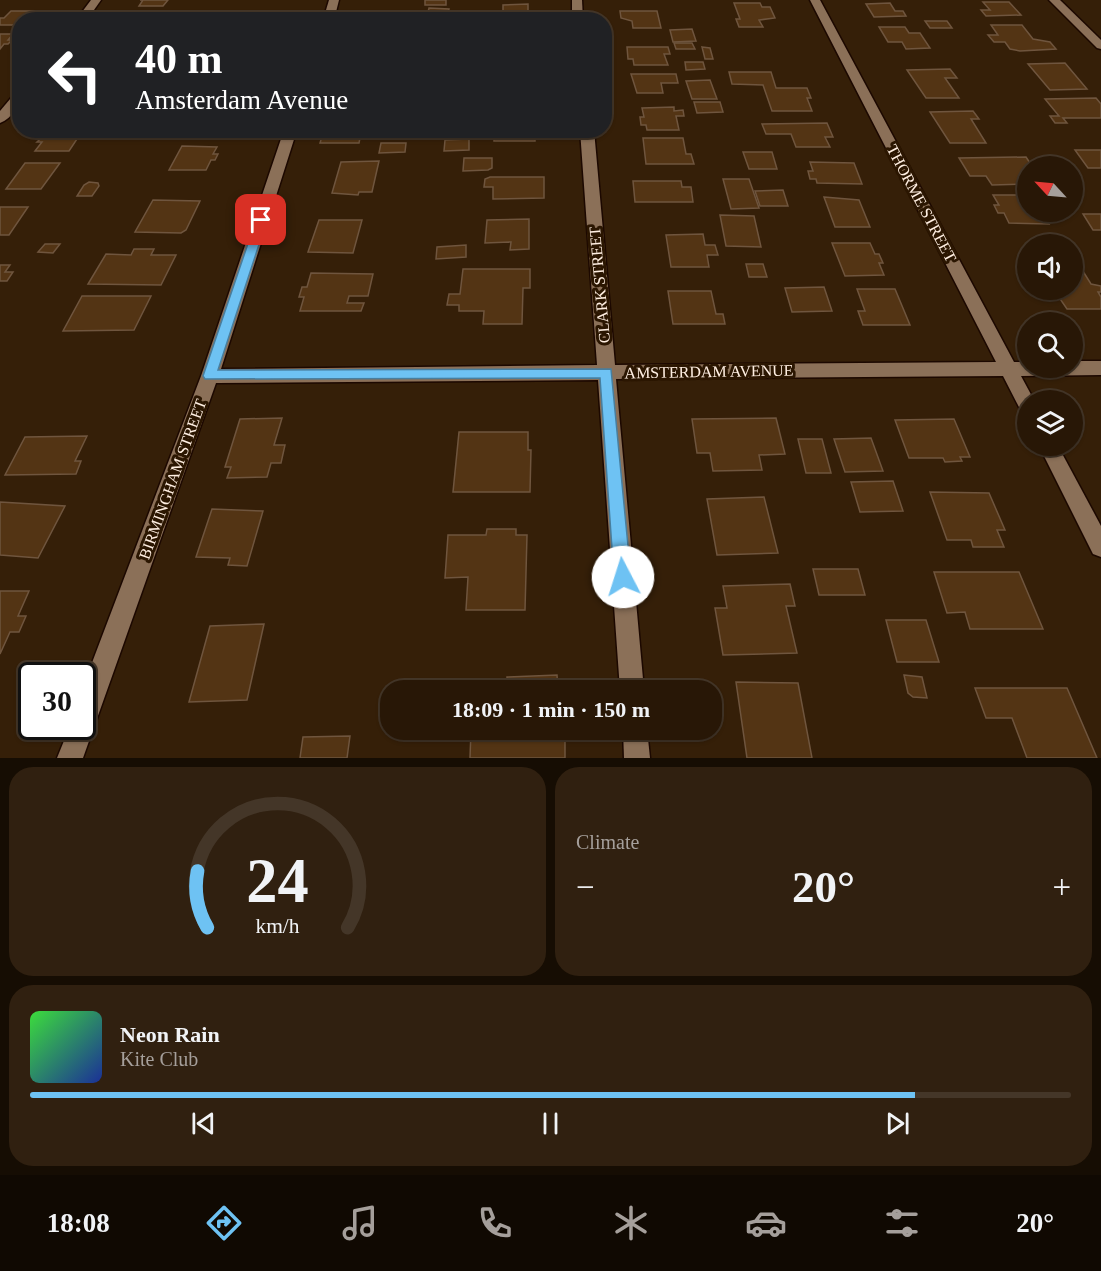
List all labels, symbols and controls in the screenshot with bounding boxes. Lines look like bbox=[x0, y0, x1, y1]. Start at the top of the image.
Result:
icon: left bbox=[36, 36, 114, 114]
text: 40 m bbox=[135, 36, 223, 82]
text: Amsterdam Avenue bbox=[135, 85, 348, 115]
street label: THORME STREET bbox=[883, 142, 960, 265]
north arrow bbox=[1017, 156, 1083, 222]
map controls bbox=[1017, 156, 1083, 456]
pin bbox=[235, 194, 286, 245]
icon: arrive bbox=[244, 203, 277, 236]
street label: CLARK STREET bbox=[586, 226, 613, 344]
button: sound bbox=[1017, 234, 1083, 300]
button: search bbox=[1017, 312, 1083, 378]
street label: AMSTERDAM AVENUE bbox=[624, 362, 794, 381]
button: layers bbox=[1017, 390, 1083, 456]
street label: BIRMINGHAM STREET bbox=[136, 396, 209, 562]
position arrow bbox=[591, 545, 655, 609]
speed limit sign: 30 bbox=[18, 662, 96, 740]
text: 18:09 · 1 min · 150 m bbox=[452, 697, 650, 722]
text: Climate bbox=[576, 831, 639, 853]
text: 24 bbox=[246, 846, 309, 915]
text: 20° bbox=[792, 862, 855, 912]
text: − bbox=[576, 869, 595, 905]
text: + bbox=[1052, 869, 1071, 905]
text: km/h bbox=[255, 915, 300, 939]
text: Neon Rain bbox=[120, 1022, 220, 1047]
text: Kite Club bbox=[120, 1048, 198, 1070]
icon: previous bbox=[187, 1107, 220, 1140]
icon: pause bbox=[534, 1107, 567, 1140]
icon: next bbox=[881, 1107, 914, 1140]
icon: directions bbox=[203, 1202, 245, 1244]
icon: music bbox=[339, 1202, 381, 1244]
icon: phone bbox=[474, 1202, 516, 1244]
icon: climate bbox=[610, 1202, 652, 1244]
icon: car bbox=[745, 1202, 787, 1244]
icon: filters bbox=[881, 1202, 923, 1244]
text: 18:08 bbox=[47, 1208, 110, 1238]
text: 20° bbox=[1016, 1208, 1054, 1238]

